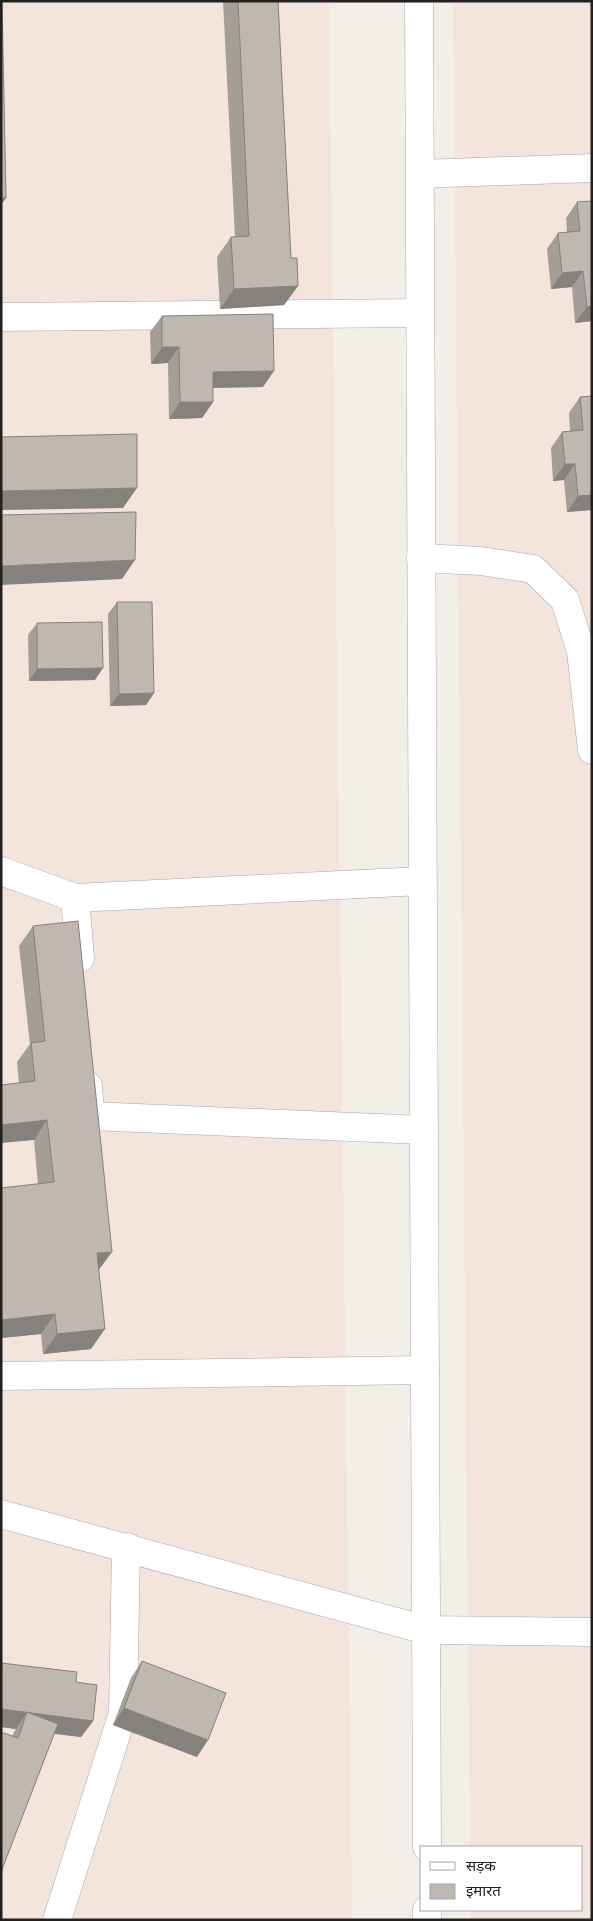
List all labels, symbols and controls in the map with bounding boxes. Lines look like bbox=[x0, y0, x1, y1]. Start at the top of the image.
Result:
legend bbox=[420, 1846, 583, 1911]
text: सड़क bbox=[466, 1856, 496, 1877]
text: इमारत bbox=[466, 1881, 501, 1902]

